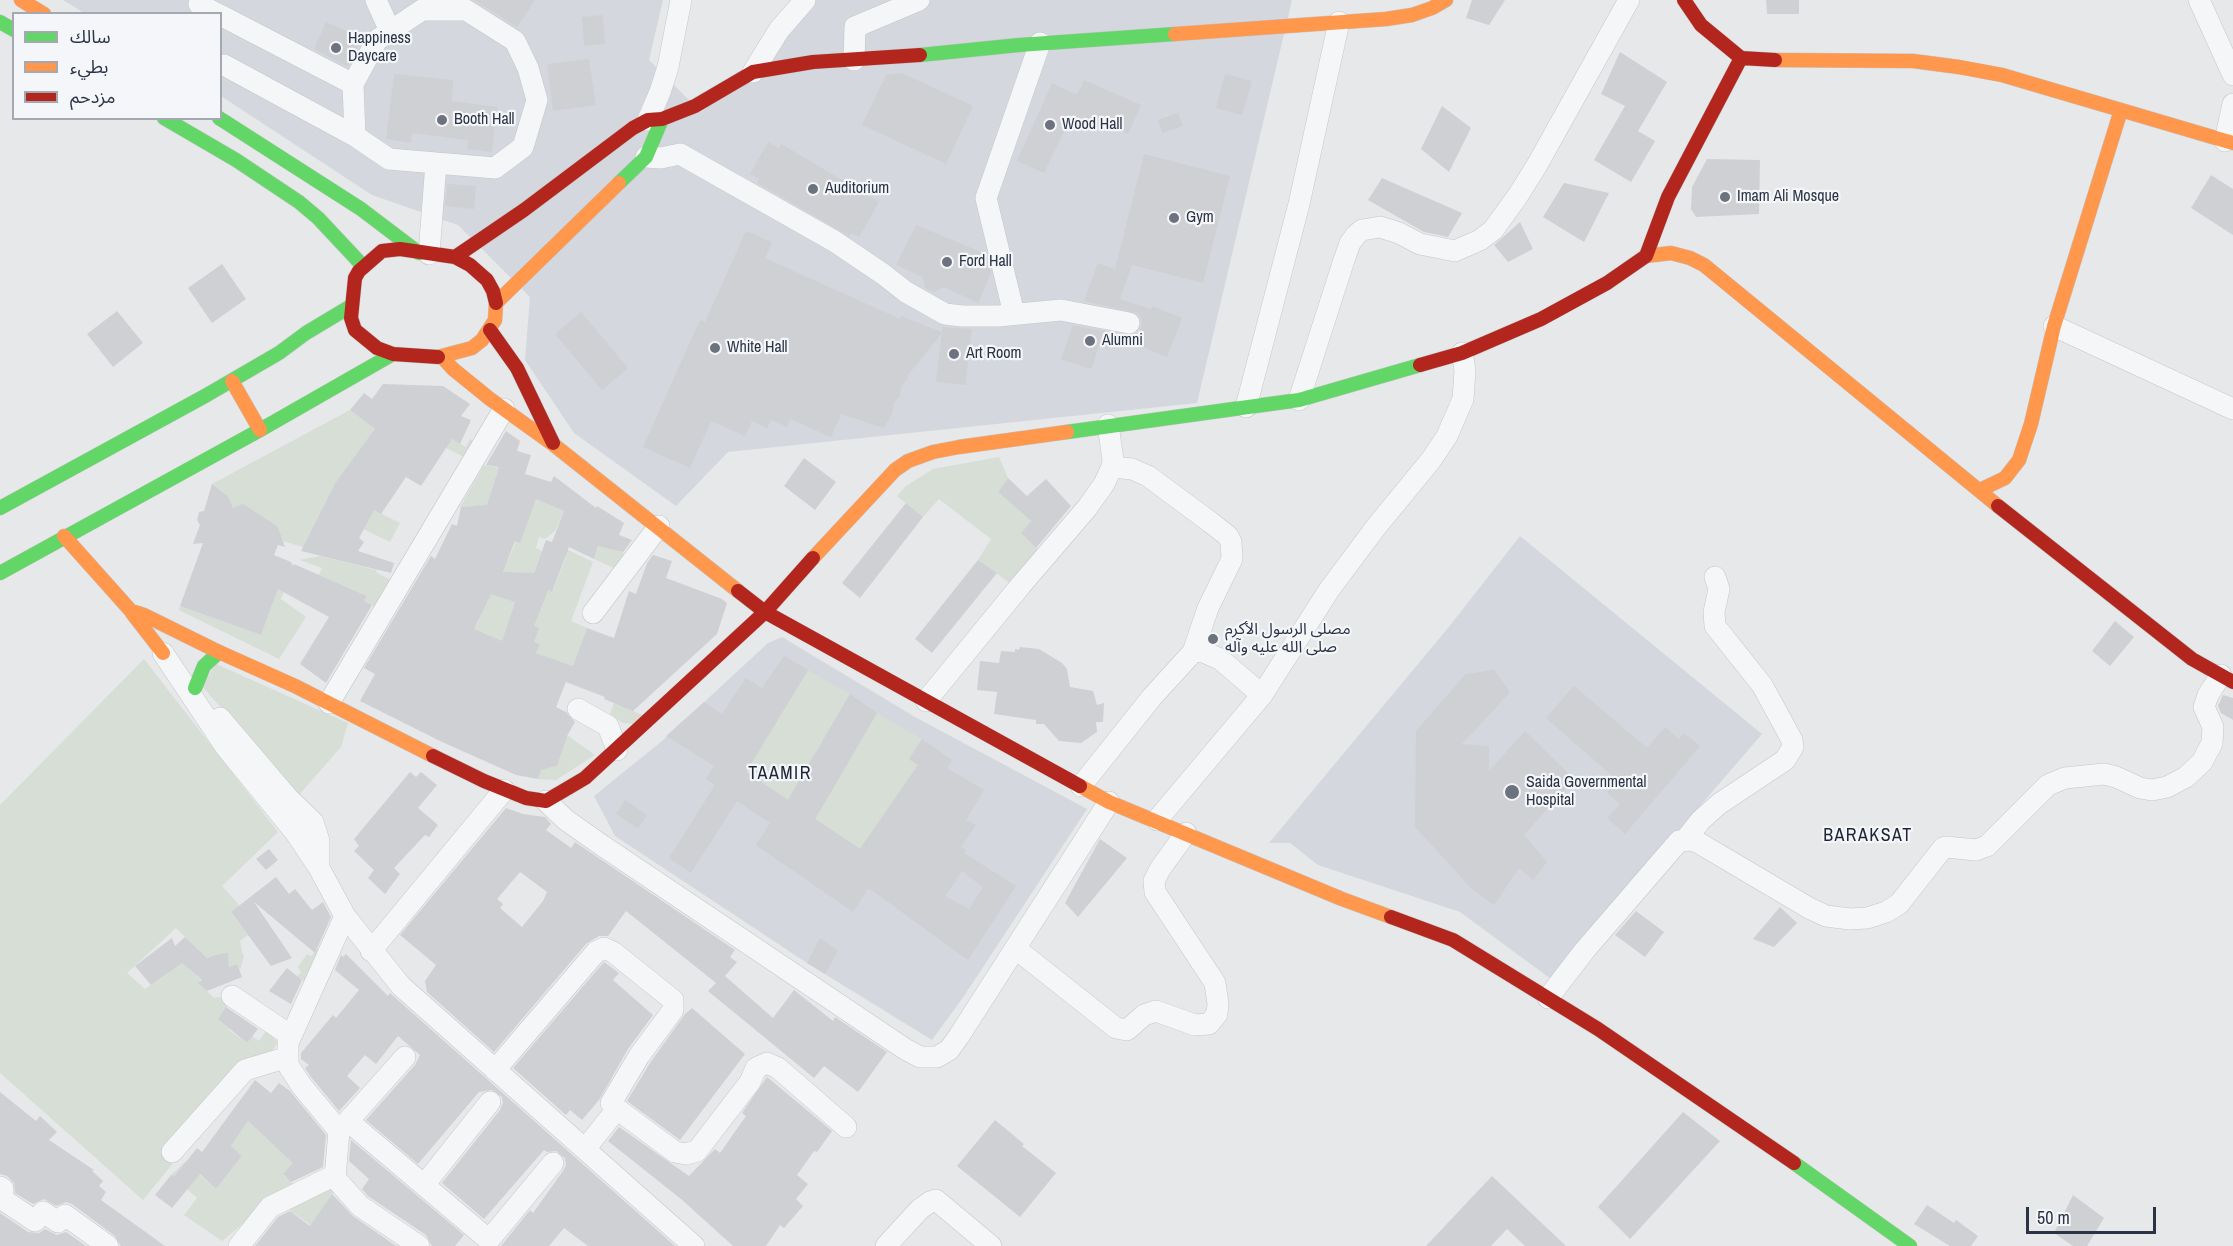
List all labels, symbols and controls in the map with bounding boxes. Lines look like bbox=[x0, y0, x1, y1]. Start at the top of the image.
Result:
legend bbox=[12, 12, 222, 120]
text: سالك bbox=[70, 24, 111, 49]
place label: Happiness Daycare bbox=[348, 29, 411, 67]
marker: Happiness Daycare bbox=[329, 41, 343, 55]
text: بطيء bbox=[70, 54, 108, 79]
text: مزدحم bbox=[70, 84, 115, 109]
place label: Booth Hall bbox=[454, 110, 515, 130]
marker: Booth Hall bbox=[435, 113, 449, 127]
place label: Wood Hall bbox=[1062, 115, 1122, 135]
marker: Wood Hall bbox=[1043, 118, 1057, 132]
place label: Auditorium bbox=[825, 179, 889, 199]
marker: Auditorium bbox=[806, 182, 820, 196]
place label: Imam Ali Mosque bbox=[1737, 187, 1839, 207]
marker: Imam Ali Mosque bbox=[1718, 190, 1732, 204]
place label: Gym bbox=[1186, 208, 1214, 228]
marker: Gym bbox=[1167, 211, 1181, 225]
place label: Ford Hall bbox=[959, 252, 1012, 272]
marker: Ford Hall bbox=[940, 255, 954, 269]
place label: Alumni bbox=[1102, 331, 1143, 351]
marker: Alumni bbox=[1083, 334, 1097, 348]
place label: White Hall bbox=[727, 338, 788, 358]
marker: White Hall bbox=[708, 341, 722, 355]
place label: Art Room bbox=[966, 344, 1021, 364]
marker: Art Room bbox=[947, 347, 961, 361]
place label: مصلى الرسول الأكرم صلى الله عليه وآله bbox=[1225, 620, 1351, 658]
marker: مصلى الرسول الأكرم صلى الله عليه وآله bbox=[1206, 632, 1220, 646]
district label: TAAMIR bbox=[748, 763, 812, 785]
place label: Saida Governmental Hospital bbox=[1526, 773, 1646, 811]
marker: Saida Governmental Hospital bbox=[1503, 783, 1521, 801]
district label: BARAKSAT bbox=[1823, 825, 1913, 847]
scale bar bbox=[2029, 1195, 2160, 1233]
text: 50 m bbox=[2037, 1205, 2070, 1230]

